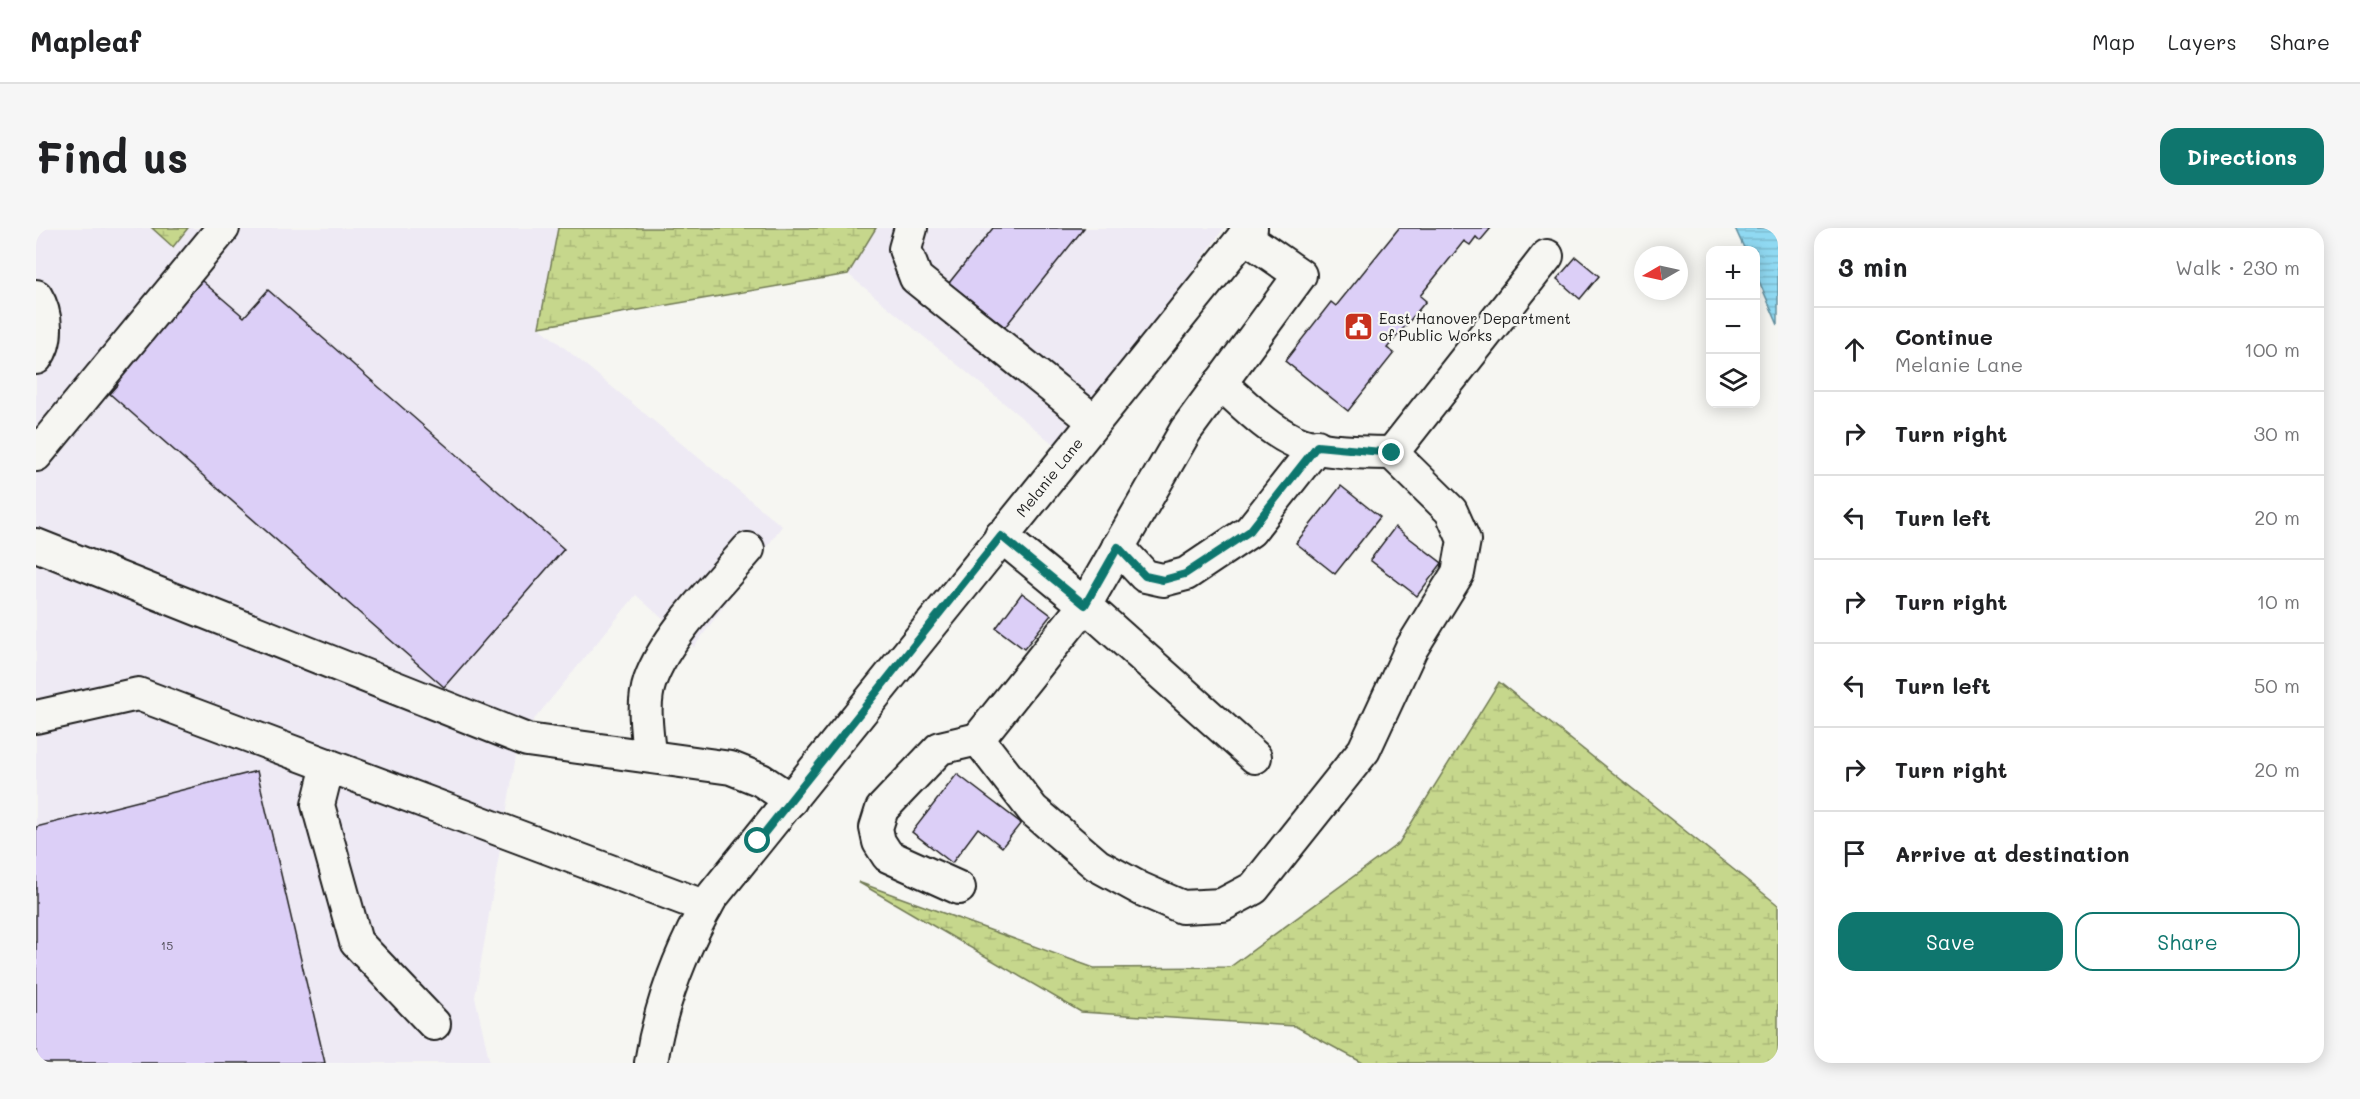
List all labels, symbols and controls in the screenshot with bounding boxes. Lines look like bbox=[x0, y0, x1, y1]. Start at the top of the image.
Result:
text: Mapleaf bbox=[30, 23, 141, 59]
text: Map bbox=[2092, 28, 2135, 55]
text: Layers bbox=[2168, 28, 2237, 55]
text: Share bbox=[2270, 28, 2330, 55]
button: Directions bbox=[2160, 128, 2324, 185]
text: Find us bbox=[36, 129, 188, 184]
north arrow bbox=[1634, 246, 1688, 300]
map controls bbox=[1706, 246, 1760, 408]
button: + bbox=[1706, 246, 1760, 300]
text: 3 min bbox=[1838, 250, 1907, 284]
text: Walk · 230 m bbox=[2175, 254, 2300, 280]
button: − bbox=[1706, 300, 1760, 354]
place label: East Hanover Department of Public Works bbox=[1379, 308, 1571, 345]
public building icon: East Hanover Department of Public Works bbox=[1342, 311, 1374, 343]
text: Continue bbox=[1895, 322, 1993, 351]
icon: ahead bbox=[1838, 333, 1871, 366]
text: 100 m bbox=[2244, 336, 2300, 362]
text: Melanie Lane bbox=[1895, 351, 2023, 377]
button: layers bbox=[1706, 354, 1760, 408]
icon: right bbox=[1838, 417, 1871, 450]
text: Turn right bbox=[1895, 419, 2007, 448]
text: 30 m bbox=[2254, 420, 2300, 446]
street label: Melanie Lane bbox=[1011, 433, 1087, 521]
route end bbox=[1378, 439, 1404, 465]
icon: left bbox=[1838, 501, 1871, 534]
text: Turn left bbox=[1895, 503, 1991, 532]
text: 20 m bbox=[2254, 504, 2300, 530]
icon: right bbox=[1838, 585, 1871, 618]
text: Turn right bbox=[1895, 587, 2007, 616]
text: 10 m bbox=[2256, 588, 2300, 614]
icon: left bbox=[1838, 669, 1871, 702]
text: Turn left bbox=[1895, 671, 1991, 700]
text: 50 m bbox=[2254, 672, 2300, 698]
icon: right bbox=[1838, 753, 1871, 786]
text: Turn right bbox=[1895, 755, 2007, 784]
text: 20 m bbox=[2254, 756, 2300, 782]
route start bbox=[744, 827, 770, 853]
icon: arrive bbox=[1838, 837, 1871, 870]
text: Arrive at destination bbox=[1895, 839, 2130, 868]
button: Save bbox=[1838, 912, 2063, 971]
button: Share bbox=[2075, 912, 2300, 971]
house number: 15 bbox=[161, 937, 173, 953]

